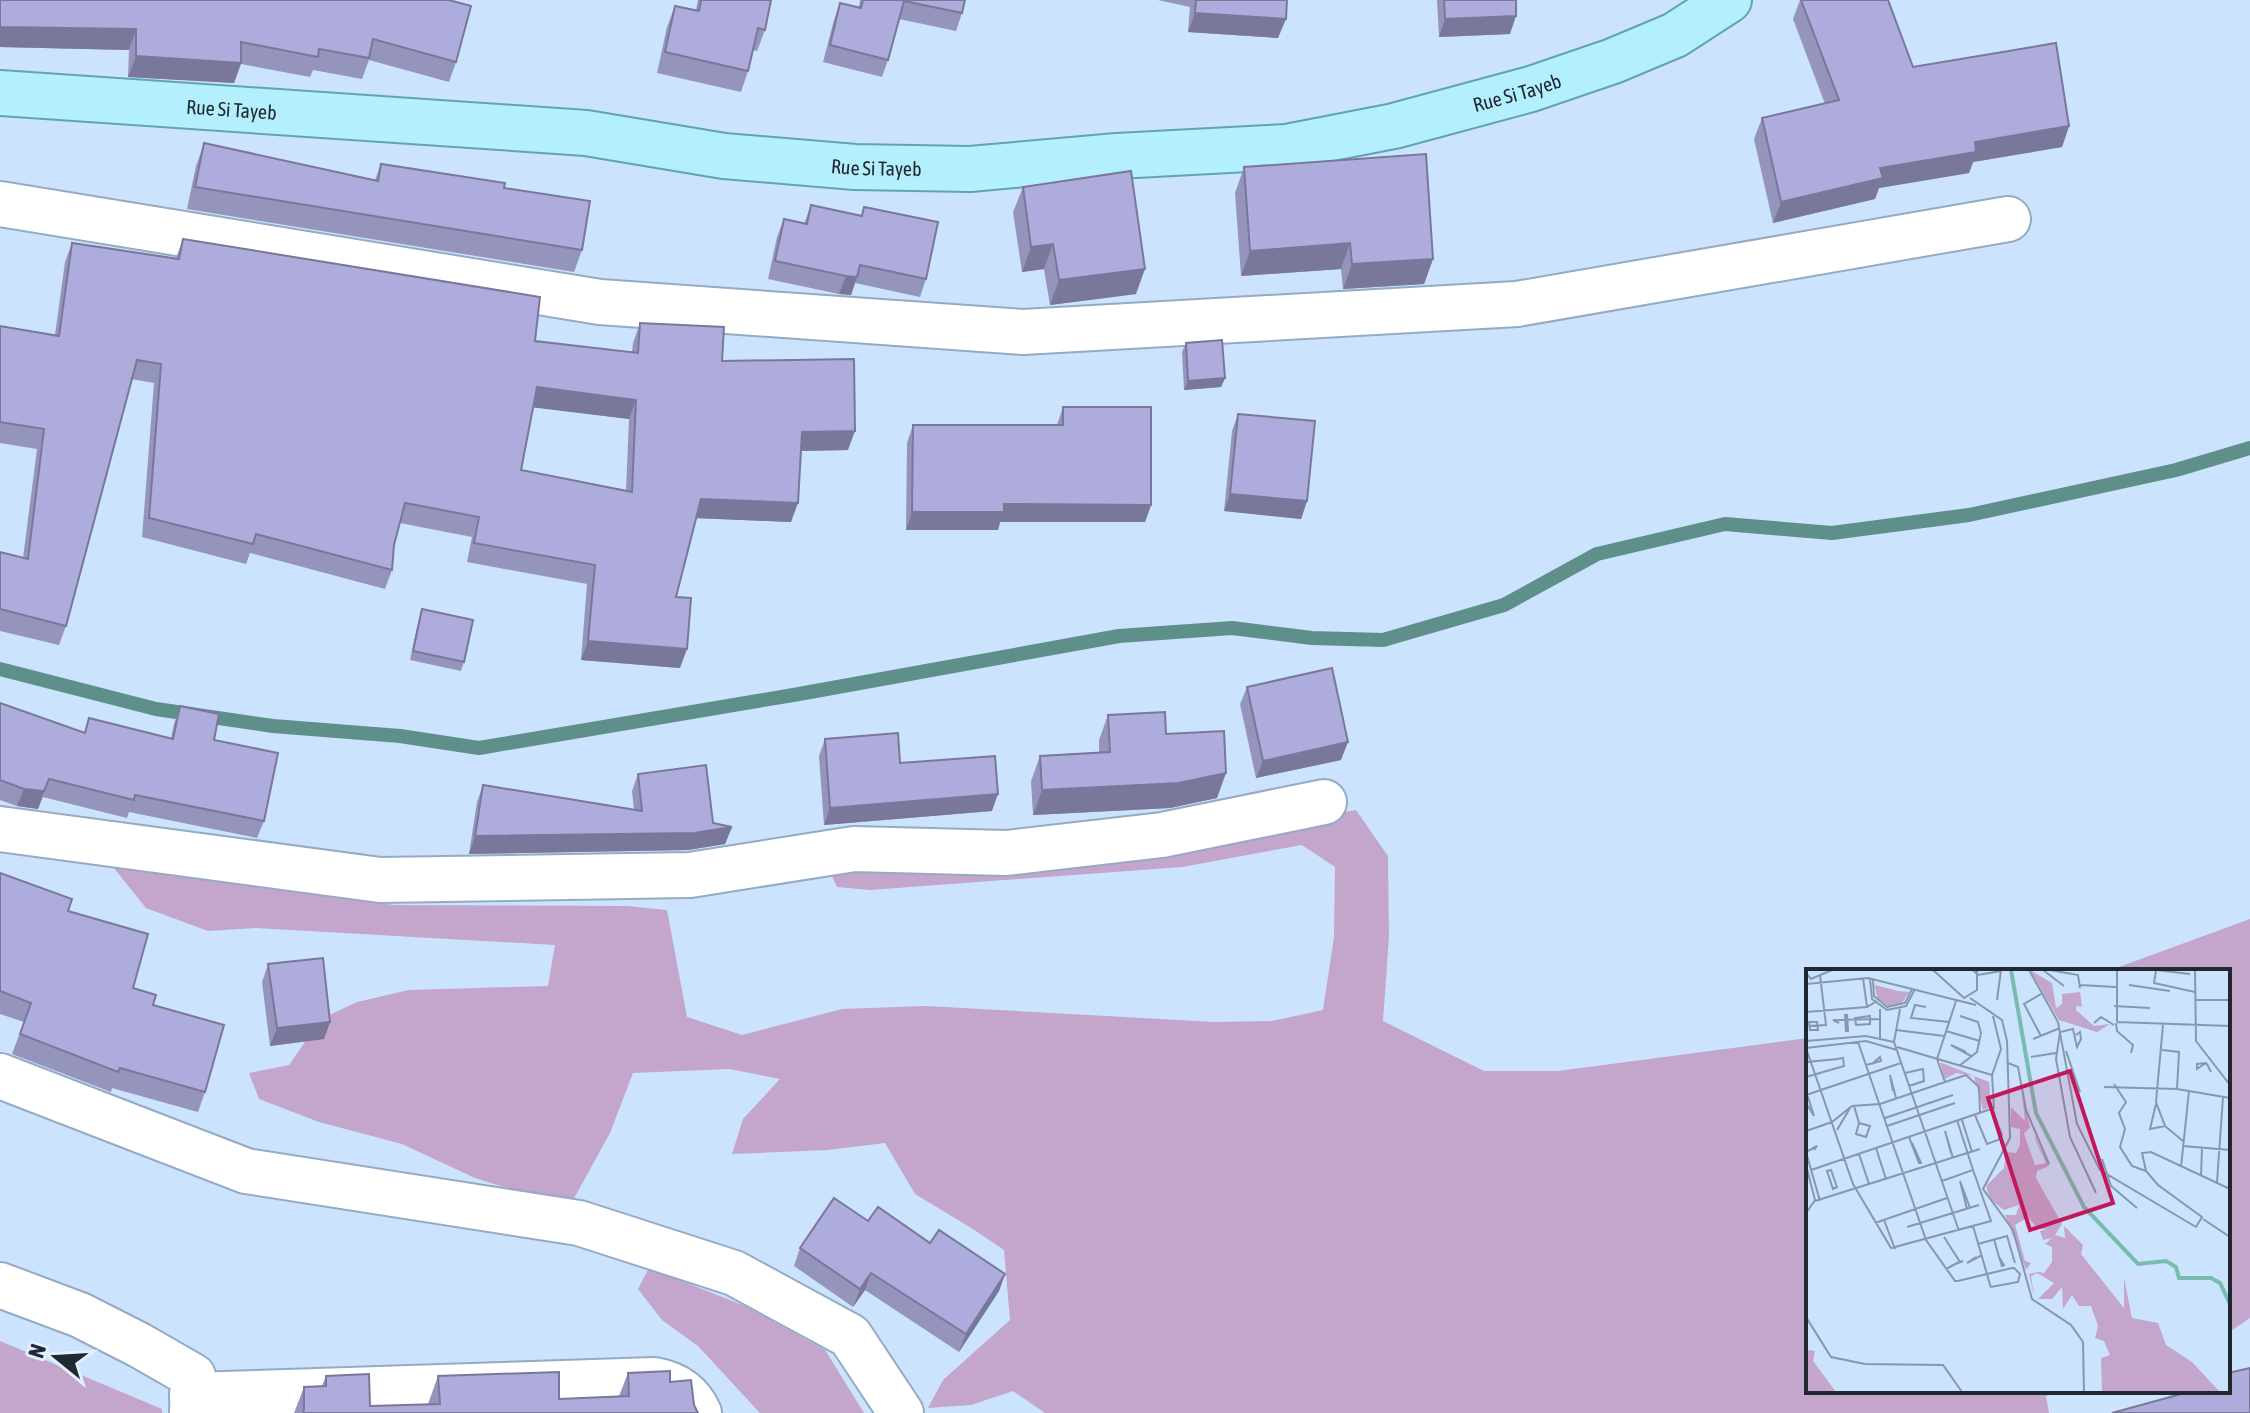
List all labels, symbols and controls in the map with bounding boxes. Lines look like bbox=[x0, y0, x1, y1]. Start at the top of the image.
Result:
street label: Rue Si Tayeb bbox=[1470, 68, 1564, 116]
street label: Rue Si Tayeb bbox=[185, 94, 277, 123]
street label: Rue Si Tayeb bbox=[830, 154, 922, 180]
inset map bbox=[1806, 969, 2230, 1393]
north arrow bbox=[16, 1317, 96, 1397]
text: N bbox=[23, 1341, 51, 1361]

